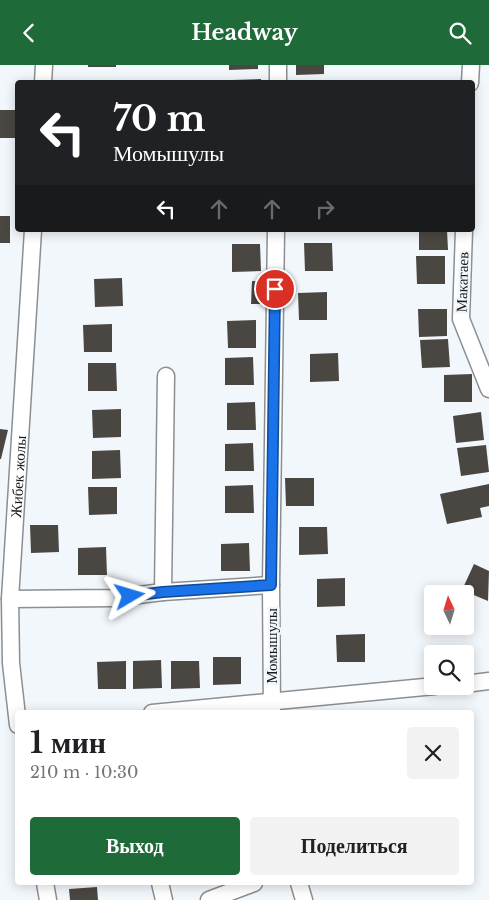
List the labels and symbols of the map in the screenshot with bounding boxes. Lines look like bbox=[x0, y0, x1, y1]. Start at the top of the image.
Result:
street label: Макатаев bbox=[451, 251, 473, 313]
pin bbox=[254, 268, 296, 310]
street label: Жибек жолы bbox=[6, 435, 30, 518]
position arrow bbox=[103, 569, 155, 621]
north arrow bbox=[424, 585, 474, 635]
street label: Момышулы bbox=[262, 608, 281, 684]

